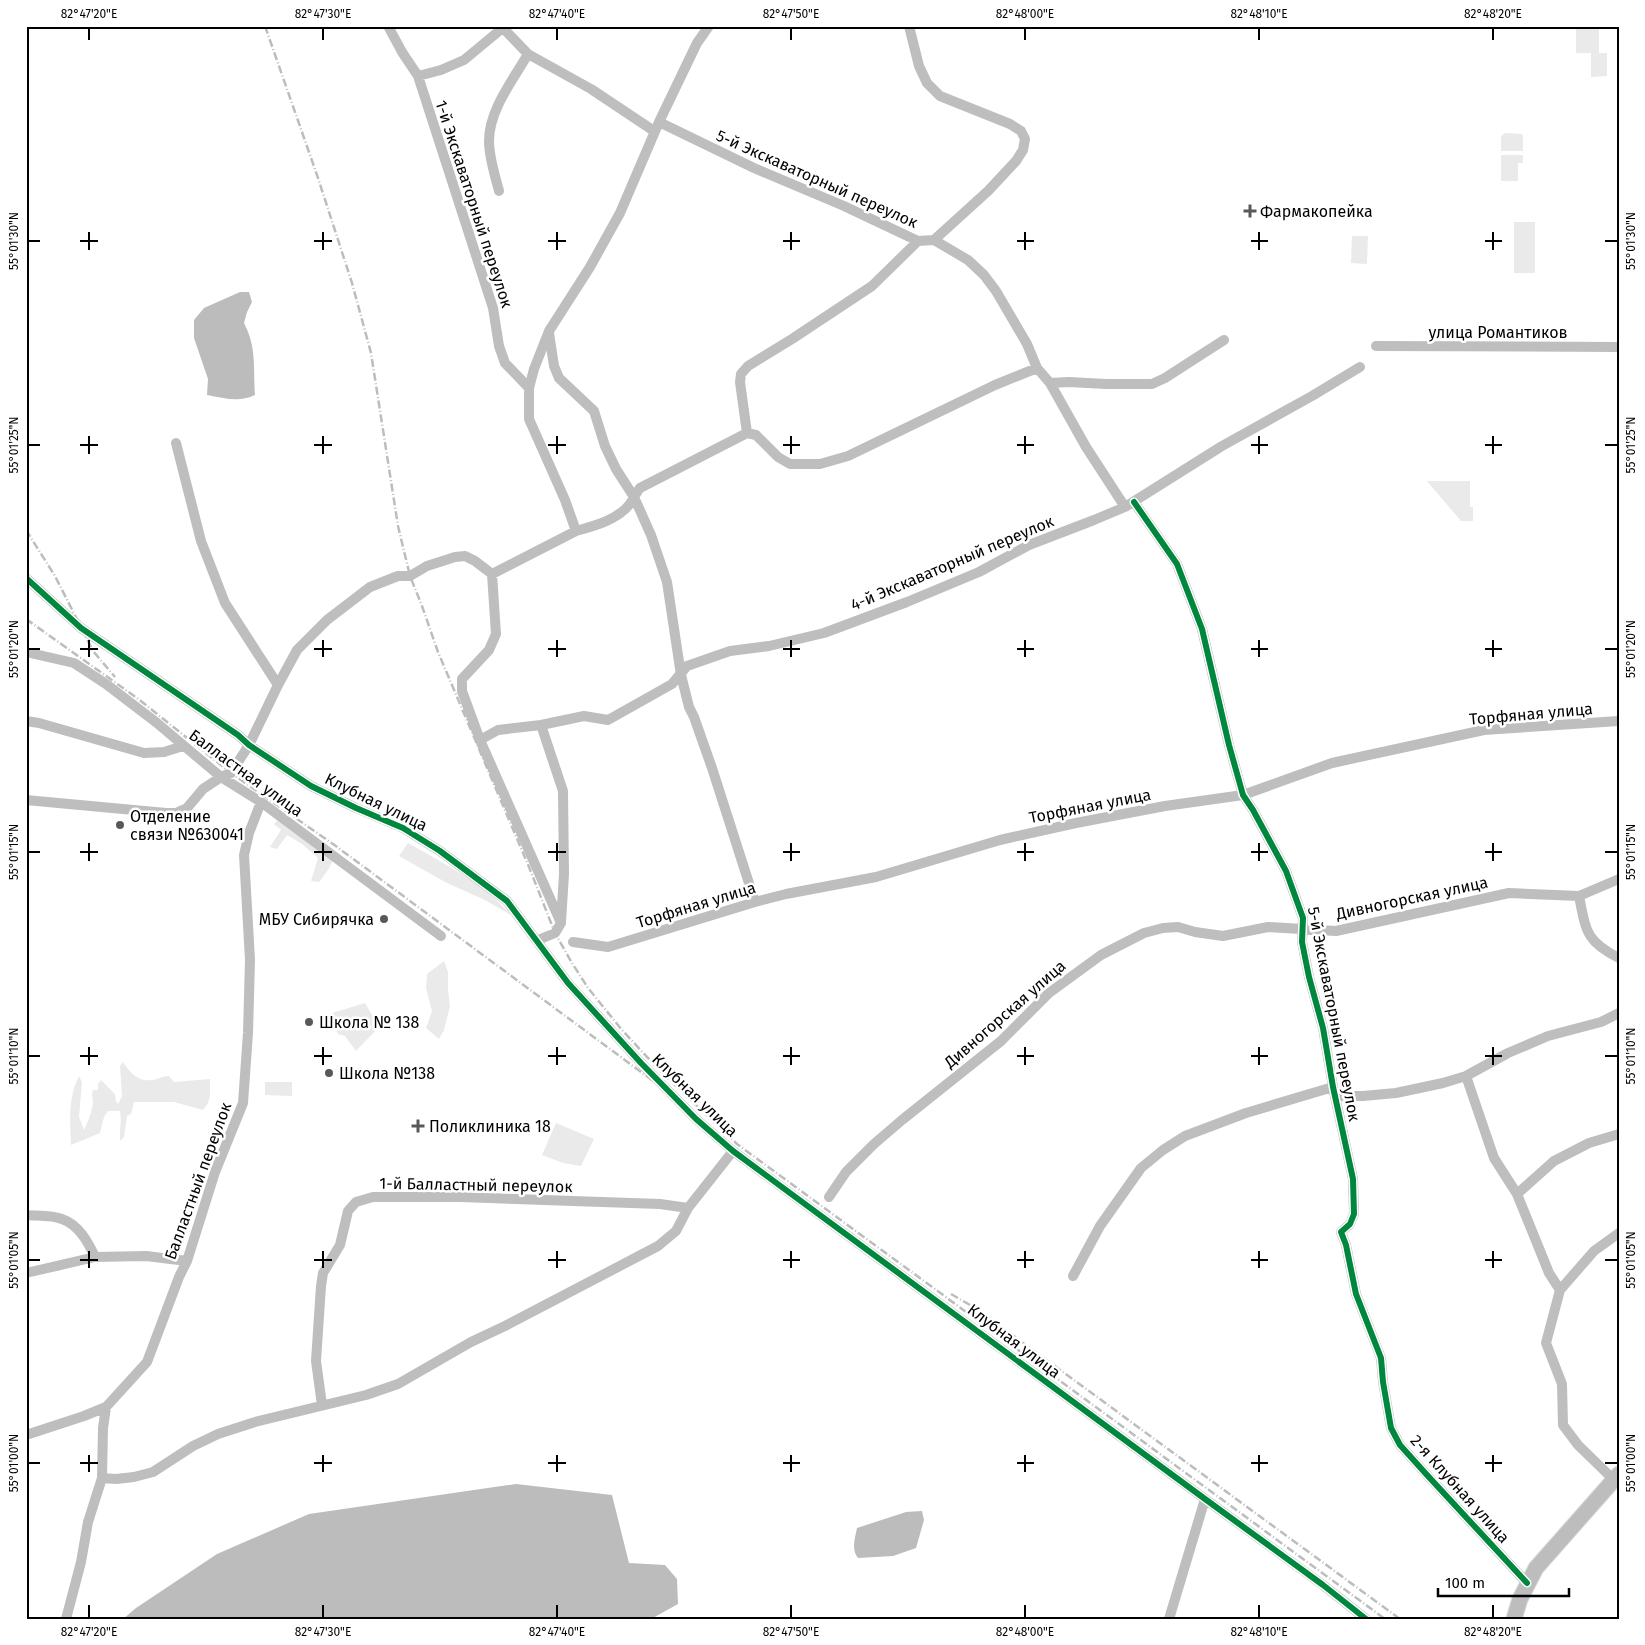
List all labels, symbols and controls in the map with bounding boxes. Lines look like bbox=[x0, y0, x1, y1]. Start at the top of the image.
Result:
text: 82°47'20"E bbox=[61, 7, 117, 21]
text: 82°47'30"E bbox=[295, 7, 351, 21]
text: 82°47'40"E bbox=[529, 7, 585, 21]
text: 82°47'50"E bbox=[763, 7, 819, 21]
text: 82°48'00"E bbox=[996, 7, 1054, 21]
text: 82°48'10"E bbox=[1230, 7, 1288, 21]
text: 82°48'20"E bbox=[1464, 7, 1522, 21]
street label: 1-й Экскаваторный переулок bbox=[431, 98, 517, 311]
street label: 5-й Экскаваторный переулок bbox=[713, 126, 921, 232]
place label: Фармакопейка bbox=[1260, 202, 1373, 221]
marker: Фармакопейка bbox=[1244, 205, 1256, 217]
text: 55°01'30"N bbox=[7, 212, 21, 270]
text: 55°01'30"N bbox=[1624, 212, 1638, 270]
street label: улица Романтиков bbox=[1428, 323, 1568, 342]
text: 55°01'25"N bbox=[7, 417, 21, 473]
text: 55°01'25"N bbox=[1624, 417, 1638, 473]
street label: 4-й Экскаваторный переулок bbox=[848, 511, 1057, 614]
text: 55°01'20"N bbox=[7, 620, 21, 678]
text: 55°01'20"N bbox=[1624, 620, 1638, 678]
street label: Торфяная улица bbox=[1469, 699, 1593, 729]
street label: Балластная улица bbox=[185, 725, 307, 821]
street label: Клубная улица bbox=[322, 769, 430, 835]
street label: Торфяная улица bbox=[1027, 785, 1153, 827]
place label: Отделение связи №630041 bbox=[130, 807, 244, 844]
marker: Отделение связи №630041 bbox=[114, 819, 126, 831]
text: 55°01'15"N bbox=[7, 824, 21, 880]
text: 55°01'15"N bbox=[1624, 824, 1638, 880]
street label: Дивногорская улица bbox=[1333, 873, 1490, 924]
street label: Торфяная улица bbox=[634, 878, 758, 932]
street label: 5-й Экскаваторный переулок bbox=[1304, 905, 1364, 1124]
place label: МБУ Сибирячка bbox=[259, 910, 374, 929]
marker: МБУ Сибирячка bbox=[378, 913, 390, 925]
street label: Дивногорская улица bbox=[940, 956, 1070, 1073]
place label: Школа № 138 bbox=[319, 1013, 419, 1032]
marker: Школа № 138 bbox=[303, 1016, 315, 1028]
text: 55°01'10"N bbox=[7, 1027, 21, 1085]
text: 55°01'10"N bbox=[1624, 1027, 1638, 1085]
street label: Клубная улица bbox=[648, 1049, 742, 1141]
place label: Школа №138 bbox=[339, 1064, 435, 1083]
marker: Школа №138 bbox=[323, 1067, 335, 1079]
street label: Балластный переулок bbox=[161, 1099, 236, 1262]
place label: Поликлиника 18 bbox=[429, 1117, 551, 1136]
marker: Поликлиника 18 bbox=[411, 1119, 425, 1133]
street label: 1-й Балластный переулок bbox=[379, 1174, 573, 1196]
text: 55°01'05"N bbox=[7, 1231, 21, 1289]
text: 55°01'05"N bbox=[1624, 1231, 1638, 1289]
street label: Клубная улица bbox=[964, 1300, 1064, 1382]
street label: 2-я Клубная улица bbox=[1407, 1431, 1513, 1547]
text: 55°01'00"N bbox=[7, 1434, 21, 1492]
text: 55°01'00"N bbox=[1624, 1434, 1638, 1492]
scale bar bbox=[1438, 1565, 1569, 1597]
text: 100 m bbox=[1445, 1574, 1485, 1592]
text: 82°47'20"E bbox=[61, 1625, 117, 1639]
text: 82°47'30"E bbox=[295, 1625, 351, 1639]
text: 82°47'40"E bbox=[529, 1625, 585, 1639]
text: 82°47'50"E bbox=[763, 1625, 819, 1639]
text: 82°48'00"E bbox=[996, 1625, 1054, 1639]
text: 82°48'10"E bbox=[1230, 1625, 1288, 1639]
text: 82°48'20"E bbox=[1464, 1625, 1522, 1639]

